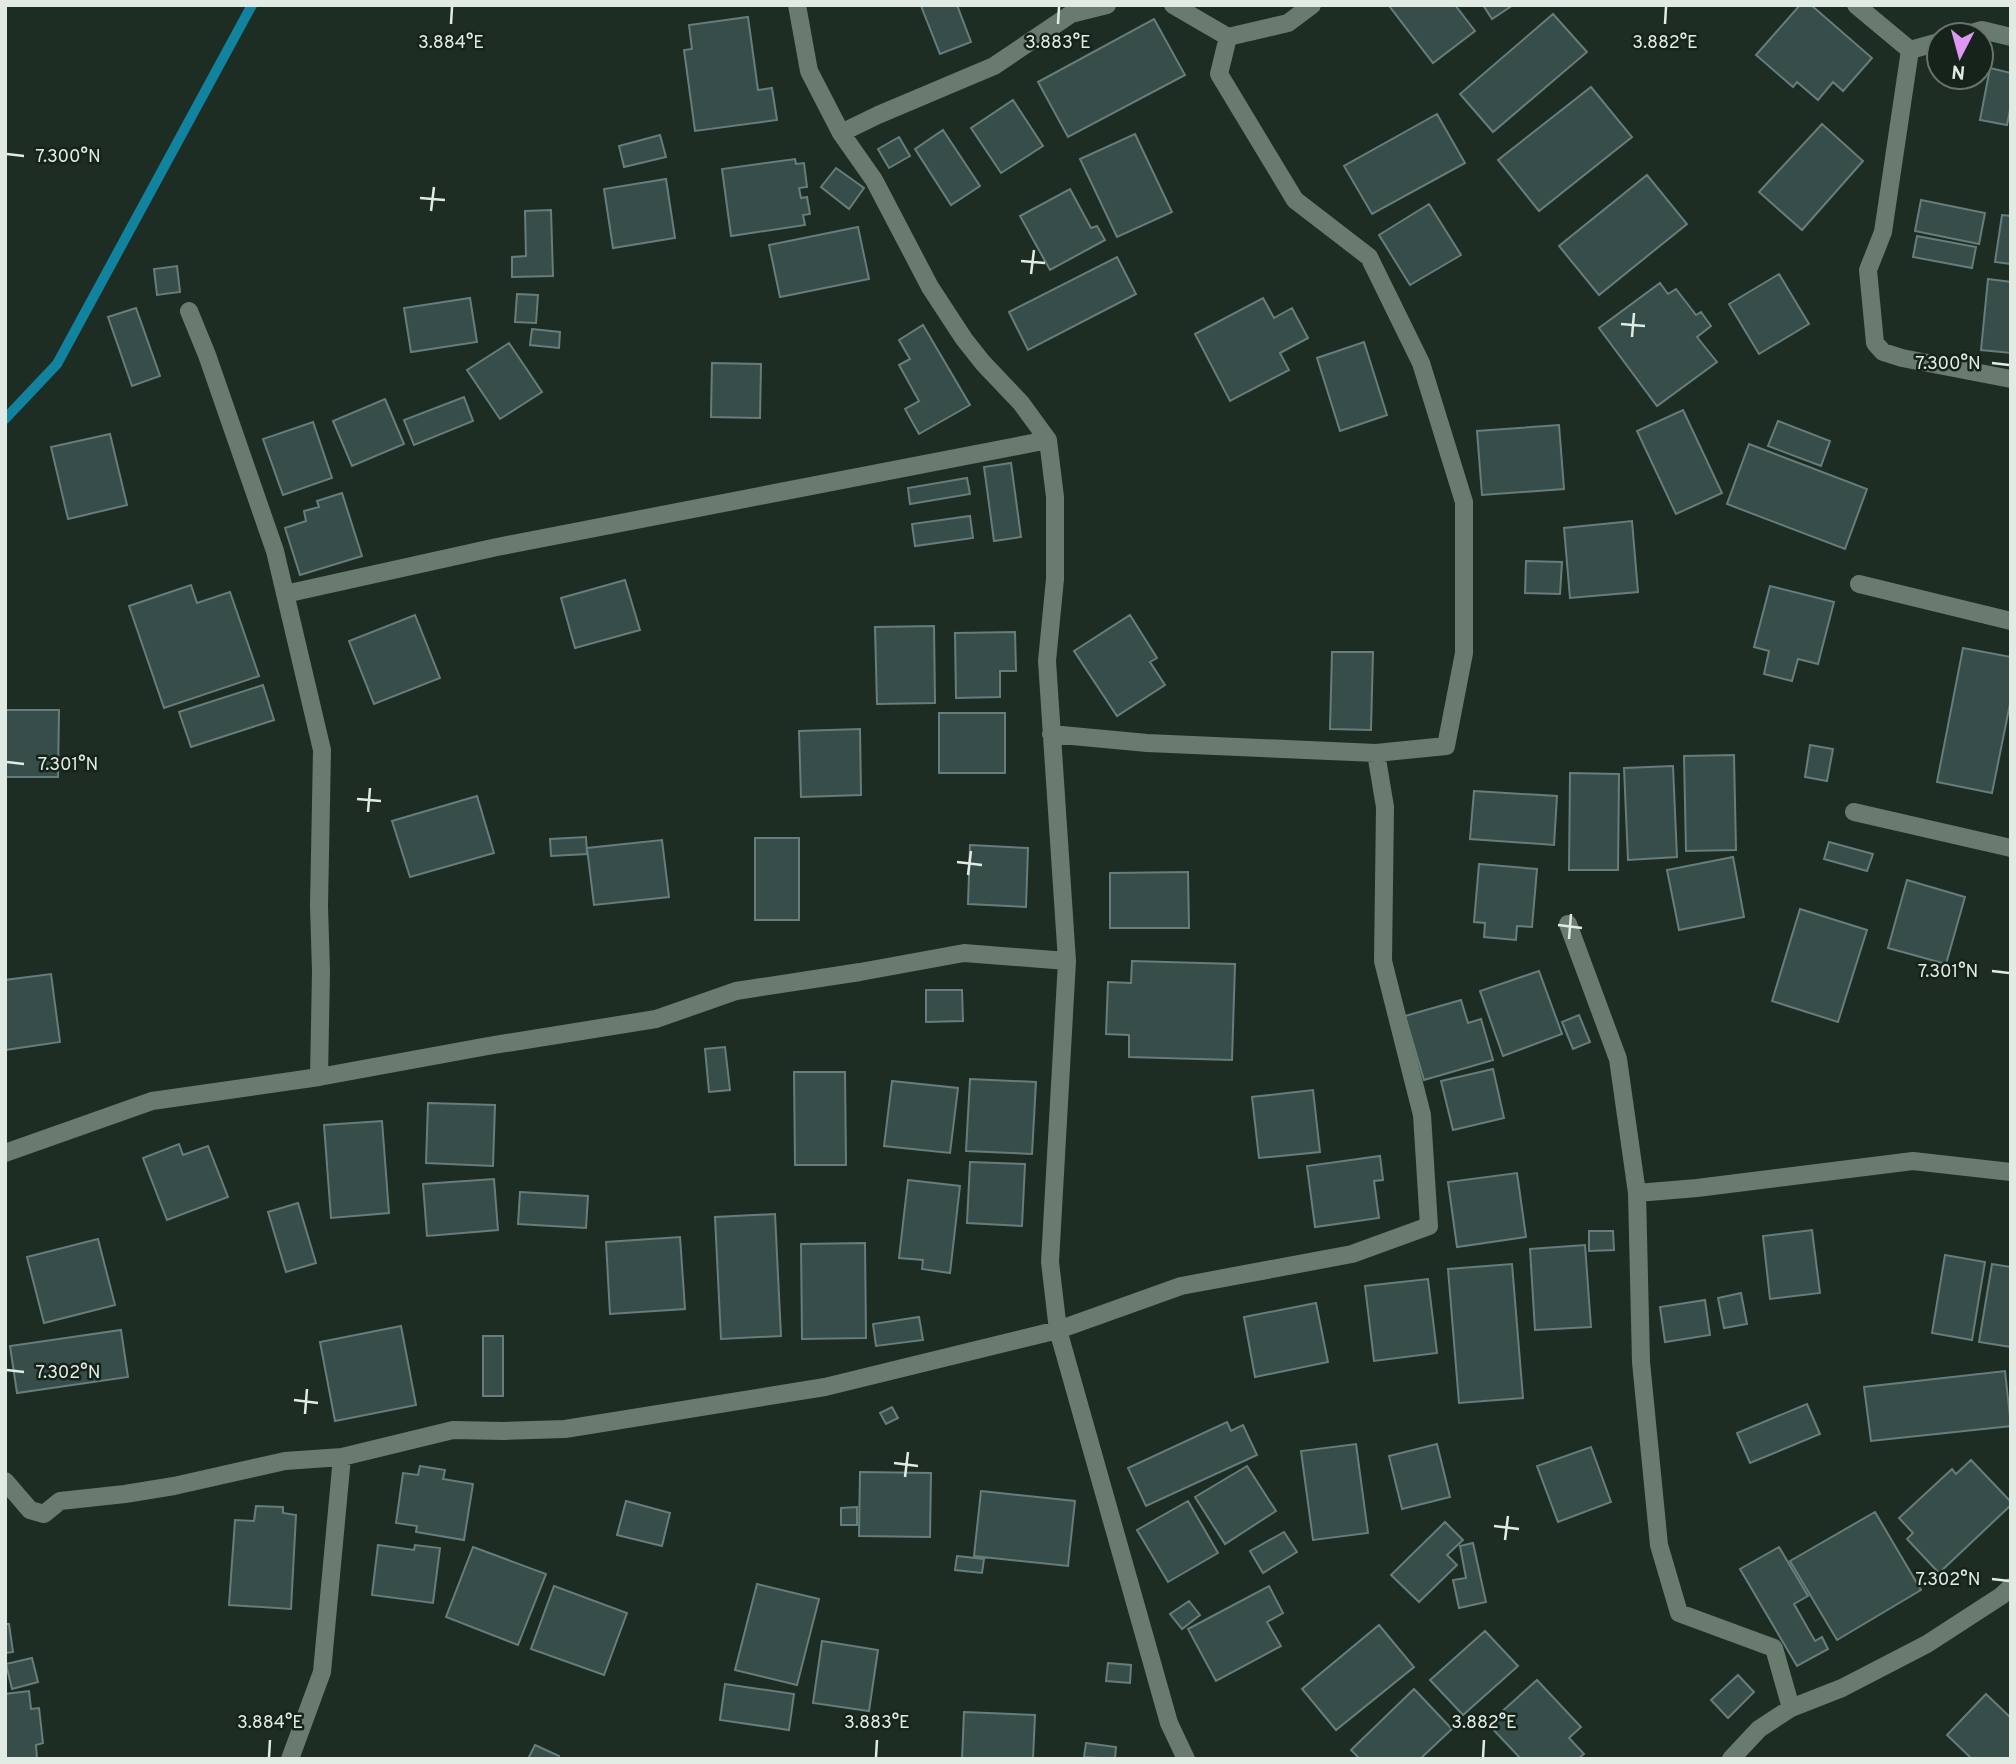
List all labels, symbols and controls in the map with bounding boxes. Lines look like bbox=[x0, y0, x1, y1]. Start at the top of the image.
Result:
north arrow bbox=[1925, 21, 1995, 91]
text: 3.884°E bbox=[418, 32, 484, 55]
text: 3.883°E bbox=[1025, 32, 1091, 55]
text: 3.882°E bbox=[1632, 32, 1698, 55]
text: N bbox=[1950, 58, 1966, 84]
text: 7.300°N bbox=[35, 146, 101, 169]
text: 7.300°N bbox=[1915, 353, 1981, 376]
text: 7.301°N bbox=[38, 754, 98, 777]
text: 7.301°N bbox=[1918, 961, 1978, 984]
text: 7.302°N bbox=[36, 1362, 100, 1385]
text: 7.302°N bbox=[1916, 1569, 1980, 1592]
text: 3.884°E bbox=[237, 1712, 303, 1735]
text: 3.883°E bbox=[844, 1712, 910, 1735]
text: 3.882°E bbox=[1451, 1712, 1517, 1735]

